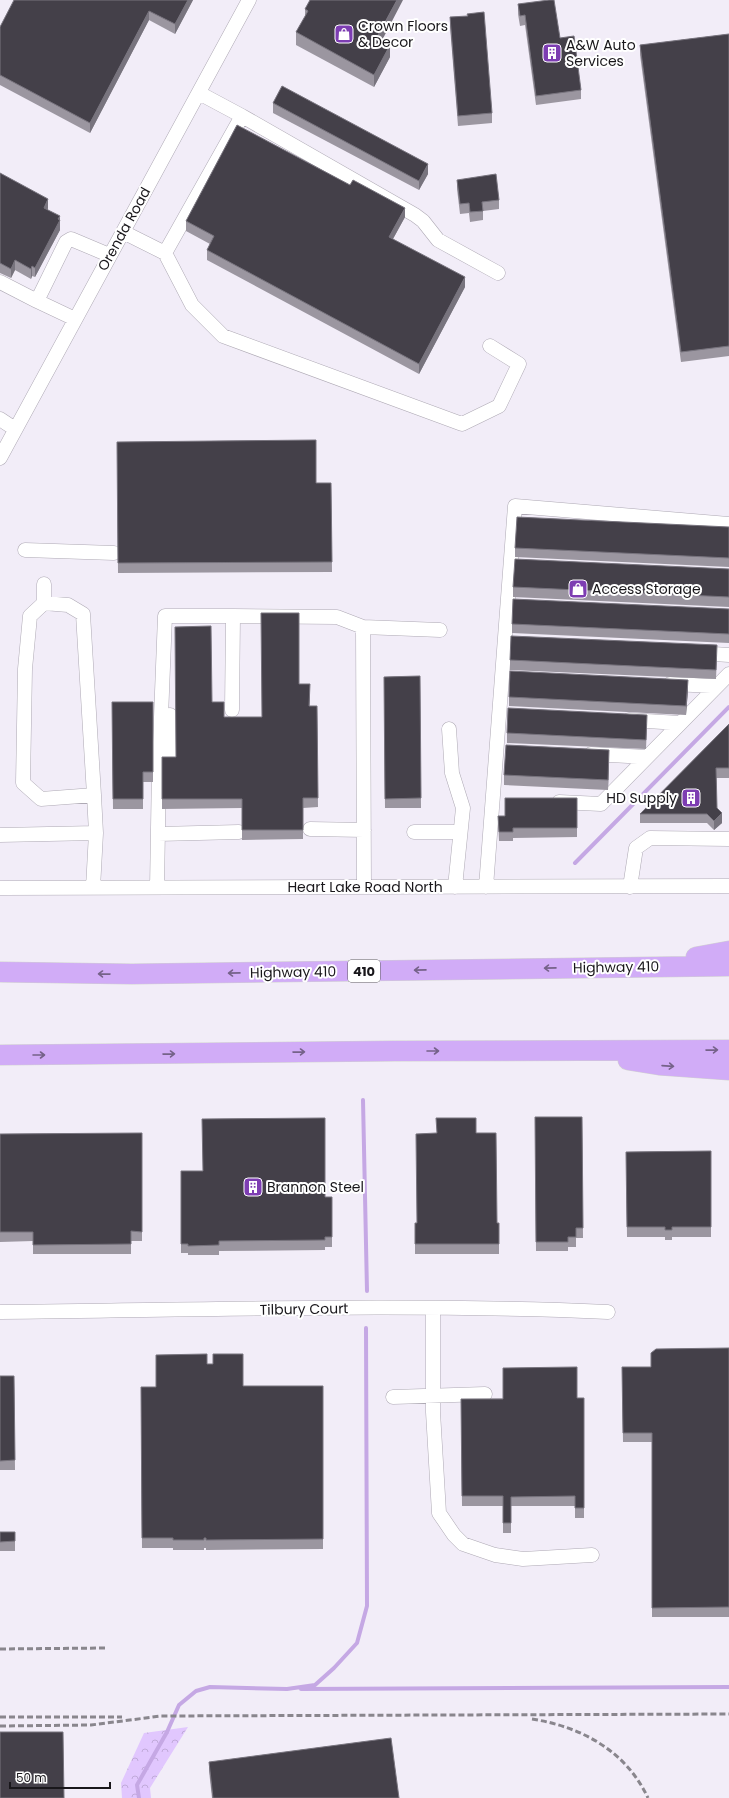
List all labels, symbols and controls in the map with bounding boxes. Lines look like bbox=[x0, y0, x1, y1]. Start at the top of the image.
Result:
place label: Crown Floors & Decor bbox=[358, 16, 448, 52]
shop icon: Crown Floors & Decor bbox=[333, 23, 355, 45]
place label: A&W Auto Services bbox=[566, 35, 636, 71]
building icon: A&W Auto Services bbox=[541, 42, 563, 64]
street label: Orenda Road bbox=[93, 184, 155, 274]
shop icon: Access Storage bbox=[567, 578, 589, 600]
place label: Access Storage bbox=[592, 579, 701, 599]
building icon: HD Supply bbox=[680, 787, 702, 809]
place label: HD Supply bbox=[606, 788, 677, 808]
street label: Heart Lake Road North bbox=[287, 877, 443, 897]
street label: Highway 410 bbox=[573, 956, 659, 978]
road number: 410 bbox=[348, 960, 380, 982]
street label: Highway 410 bbox=[250, 961, 336, 983]
one-way arrow bbox=[544, 964, 557, 972]
one-way arrow bbox=[414, 966, 427, 974]
one-way arrow bbox=[228, 969, 241, 976]
one-way arrow bbox=[98, 970, 111, 978]
one-way arrow bbox=[705, 1046, 718, 1054]
one-way arrow bbox=[426, 1047, 439, 1055]
one-way arrow bbox=[292, 1048, 305, 1056]
one-way arrow bbox=[162, 1050, 175, 1058]
one-way arrow bbox=[32, 1051, 45, 1059]
one-way arrow bbox=[661, 1062, 674, 1069]
building icon: Brannon Steel bbox=[242, 1176, 264, 1198]
place label: Brannon Steel bbox=[267, 1177, 364, 1197]
street label: Tilbury Court bbox=[259, 1298, 349, 1320]
scale bar bbox=[10, 1764, 110, 1790]
text: 50 m bbox=[16, 1769, 47, 1786]

